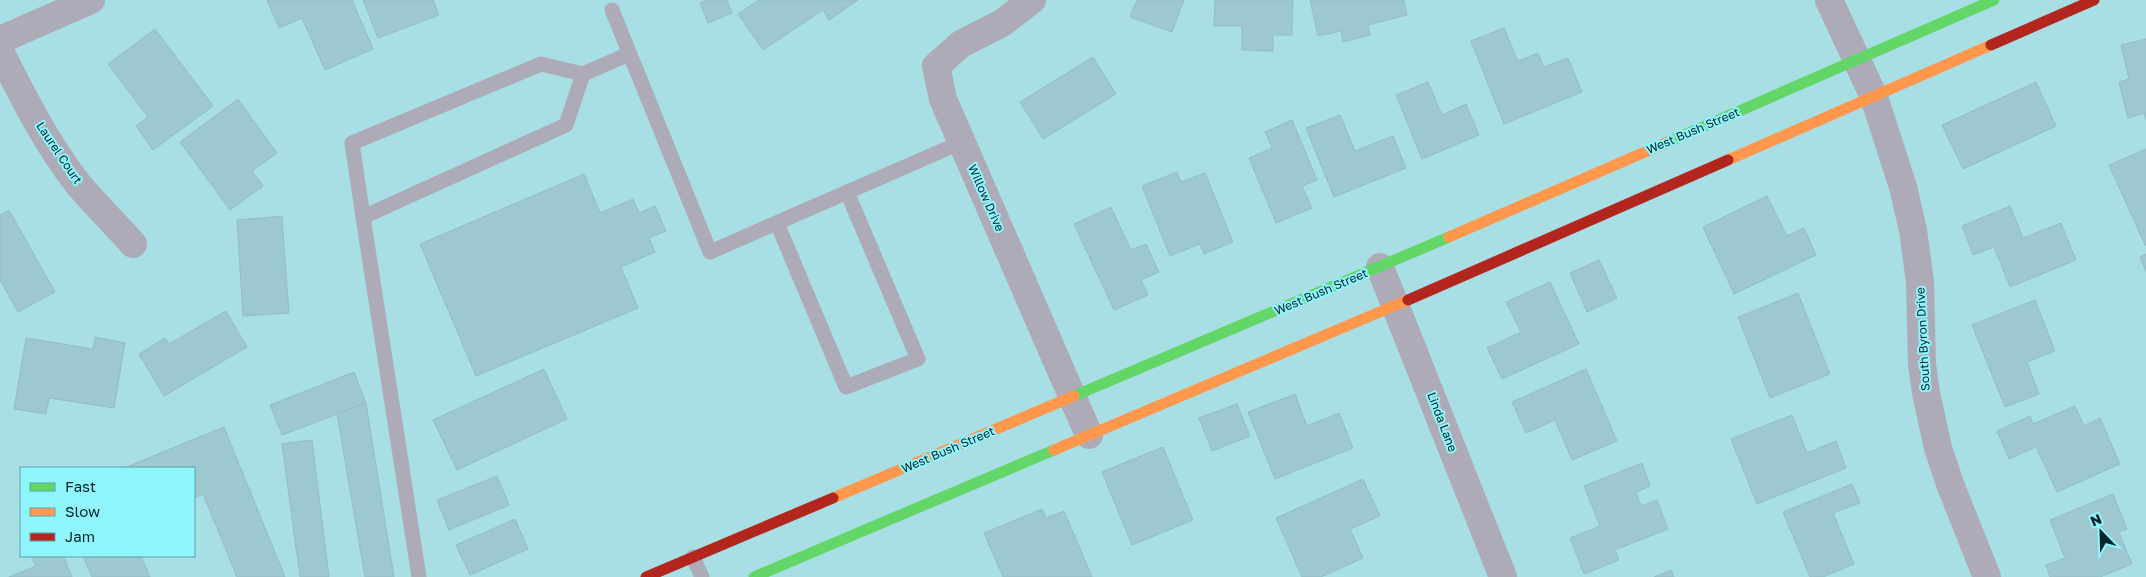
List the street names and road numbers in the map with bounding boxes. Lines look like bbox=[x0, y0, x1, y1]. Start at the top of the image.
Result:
street label: West Bush Street bbox=[1644, 104, 1742, 157]
street label: Laurel Court bbox=[33, 119, 86, 187]
street label: Willow Drive bbox=[965, 162, 1008, 234]
street label: West Bush Street bbox=[1272, 265, 1370, 318]
street label: South Byron Drive bbox=[1912, 287, 1933, 391]
street label: Linda Lane bbox=[1424, 390, 1461, 454]
street label: West Bush Street bbox=[899, 423, 997, 476]

